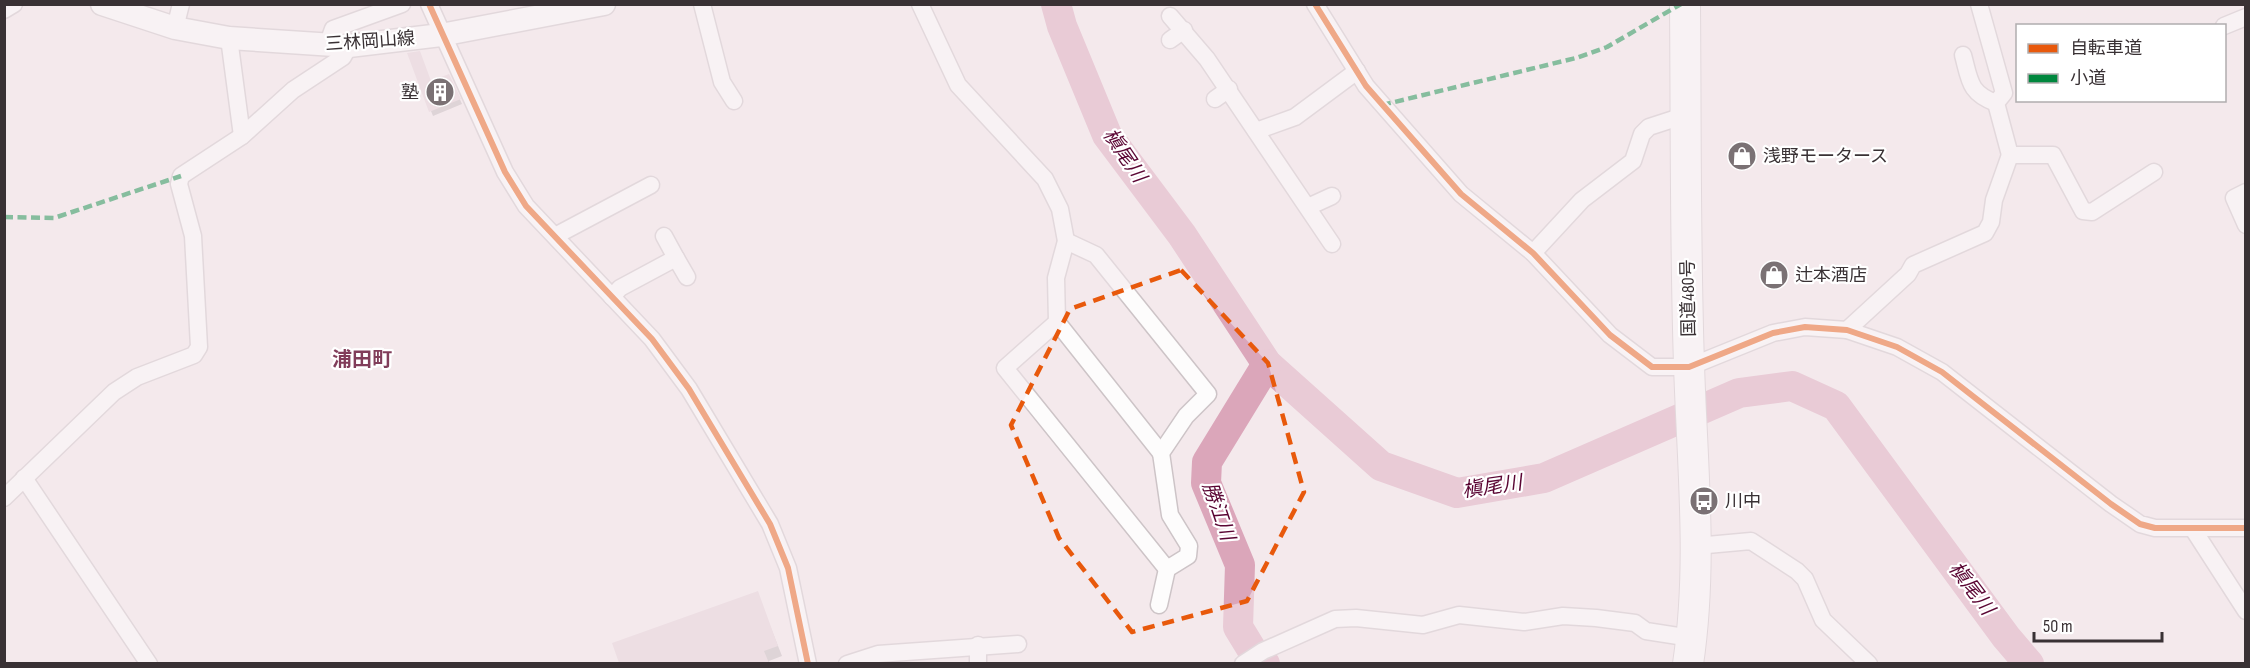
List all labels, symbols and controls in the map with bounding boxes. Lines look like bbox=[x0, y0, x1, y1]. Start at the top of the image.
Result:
legend bbox=[2016, 24, 2226, 102]
street label: 三林岡山線 bbox=[324, 28, 416, 55]
text: 自転車道 bbox=[2070, 38, 2142, 59]
text: 小道 bbox=[2070, 68, 2106, 89]
building icon: 塾 bbox=[424, 76, 456, 108]
place label: 塾 bbox=[401, 82, 419, 103]
water label: 槇尾川 bbox=[1097, 124, 1152, 189]
shop icon: 浅野モータース bbox=[1726, 140, 1758, 172]
place label: 浅野モータース bbox=[1763, 146, 1888, 167]
street label: 国道480号 bbox=[1677, 259, 1700, 337]
shop icon: 辻本酒店 bbox=[1758, 259, 1790, 291]
place label: 辻本酒店 bbox=[1795, 265, 1867, 286]
district label: 浦田町 bbox=[332, 348, 392, 372]
water label: 槇尾川 bbox=[1461, 471, 1525, 503]
water label: 勝江川 bbox=[1197, 479, 1240, 545]
bus stop icon: 川中 bbox=[1688, 485, 1720, 517]
place label: 川中 bbox=[1725, 491, 1761, 512]
water label: 槇尾川 bbox=[1944, 557, 2000, 621]
scale bar bbox=[2034, 605, 2162, 643]
text: 50 m bbox=[2043, 616, 2073, 637]

